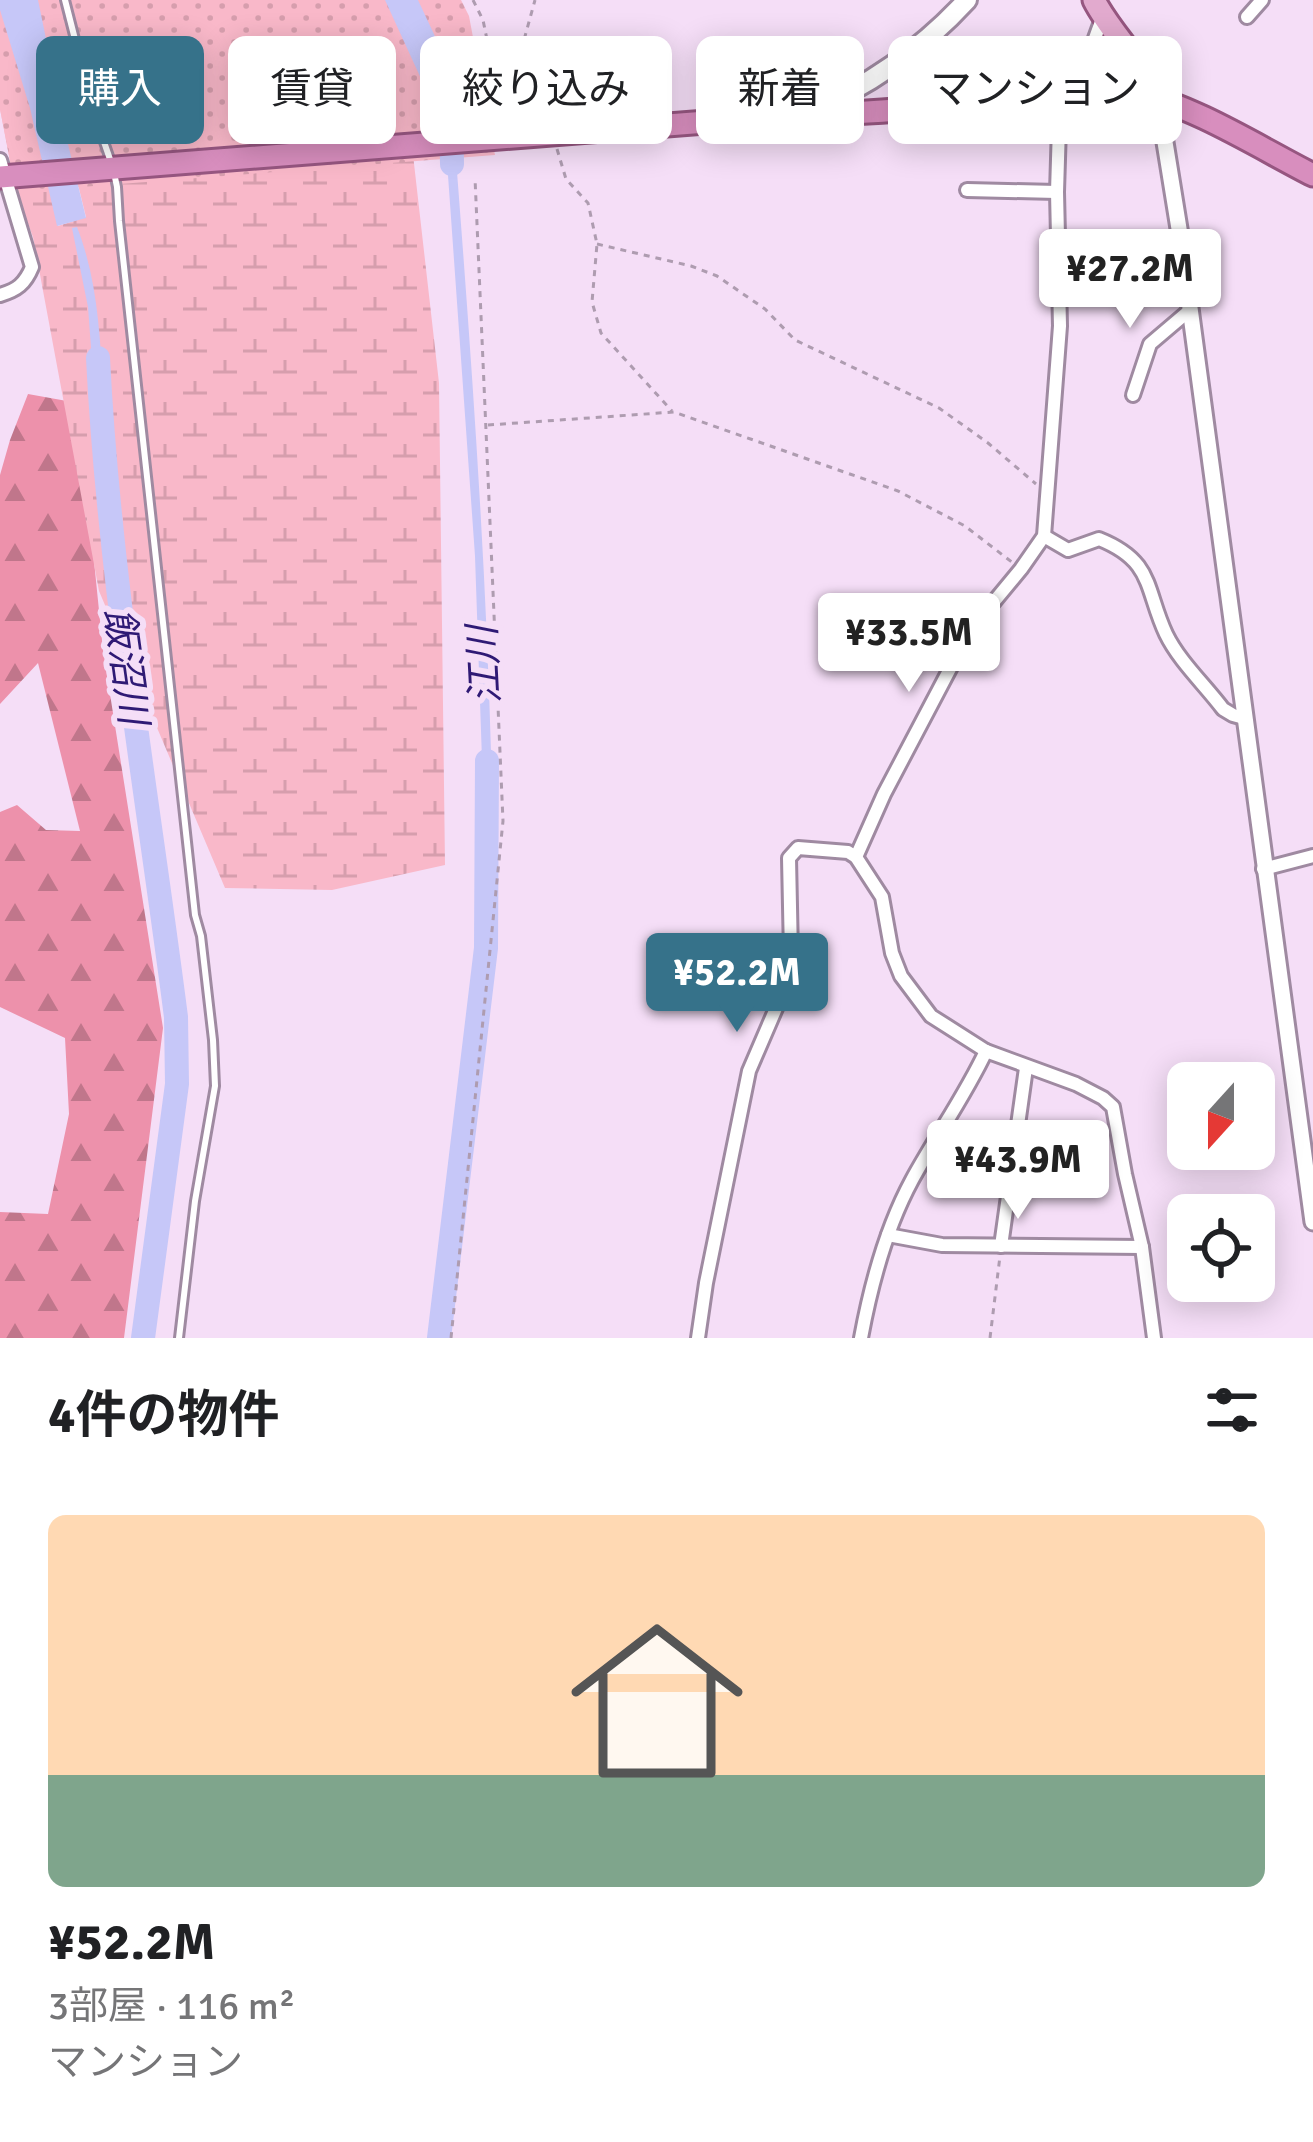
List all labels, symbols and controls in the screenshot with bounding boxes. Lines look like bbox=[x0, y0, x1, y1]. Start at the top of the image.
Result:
chip: 購入 bbox=[36, 36, 204, 144]
chip: 賃貸 bbox=[228, 36, 396, 144]
chip: 絞り込み bbox=[420, 36, 672, 144]
chip: 新着 bbox=[696, 36, 864, 144]
chip: マンション bbox=[888, 36, 1182, 144]
pin: ¥27.2M bbox=[1032, 229, 1228, 331]
text: ¥27.2M bbox=[1066, 244, 1194, 292]
pin: ¥33.5M bbox=[811, 593, 1007, 695]
water label: 飯沼川 bbox=[94, 605, 158, 731]
text: ¥33.5M bbox=[845, 608, 973, 656]
water label: 江川 bbox=[458, 621, 510, 705]
pin: ¥52.2M bbox=[639, 933, 835, 1035]
text: ¥52.2M bbox=[673, 948, 801, 996]
north arrow bbox=[1167, 1062, 1275, 1170]
map controls bbox=[1167, 1062, 1275, 1302]
pin: ¥43.9M bbox=[920, 1120, 1116, 1222]
text: ¥43.9M bbox=[954, 1135, 1082, 1183]
button: locate bbox=[1167, 1194, 1275, 1302]
icon: filters bbox=[1199, 1377, 1265, 1443]
text: 4件の物件 bbox=[48, 1384, 280, 1447]
icon: home bbox=[549, 1593, 765, 1809]
text: ¥52.2M bbox=[48, 1911, 215, 1974]
text: 3部屋 · 116 m² bbox=[48, 1982, 295, 2030]
text: マンション bbox=[48, 2038, 243, 2086]

